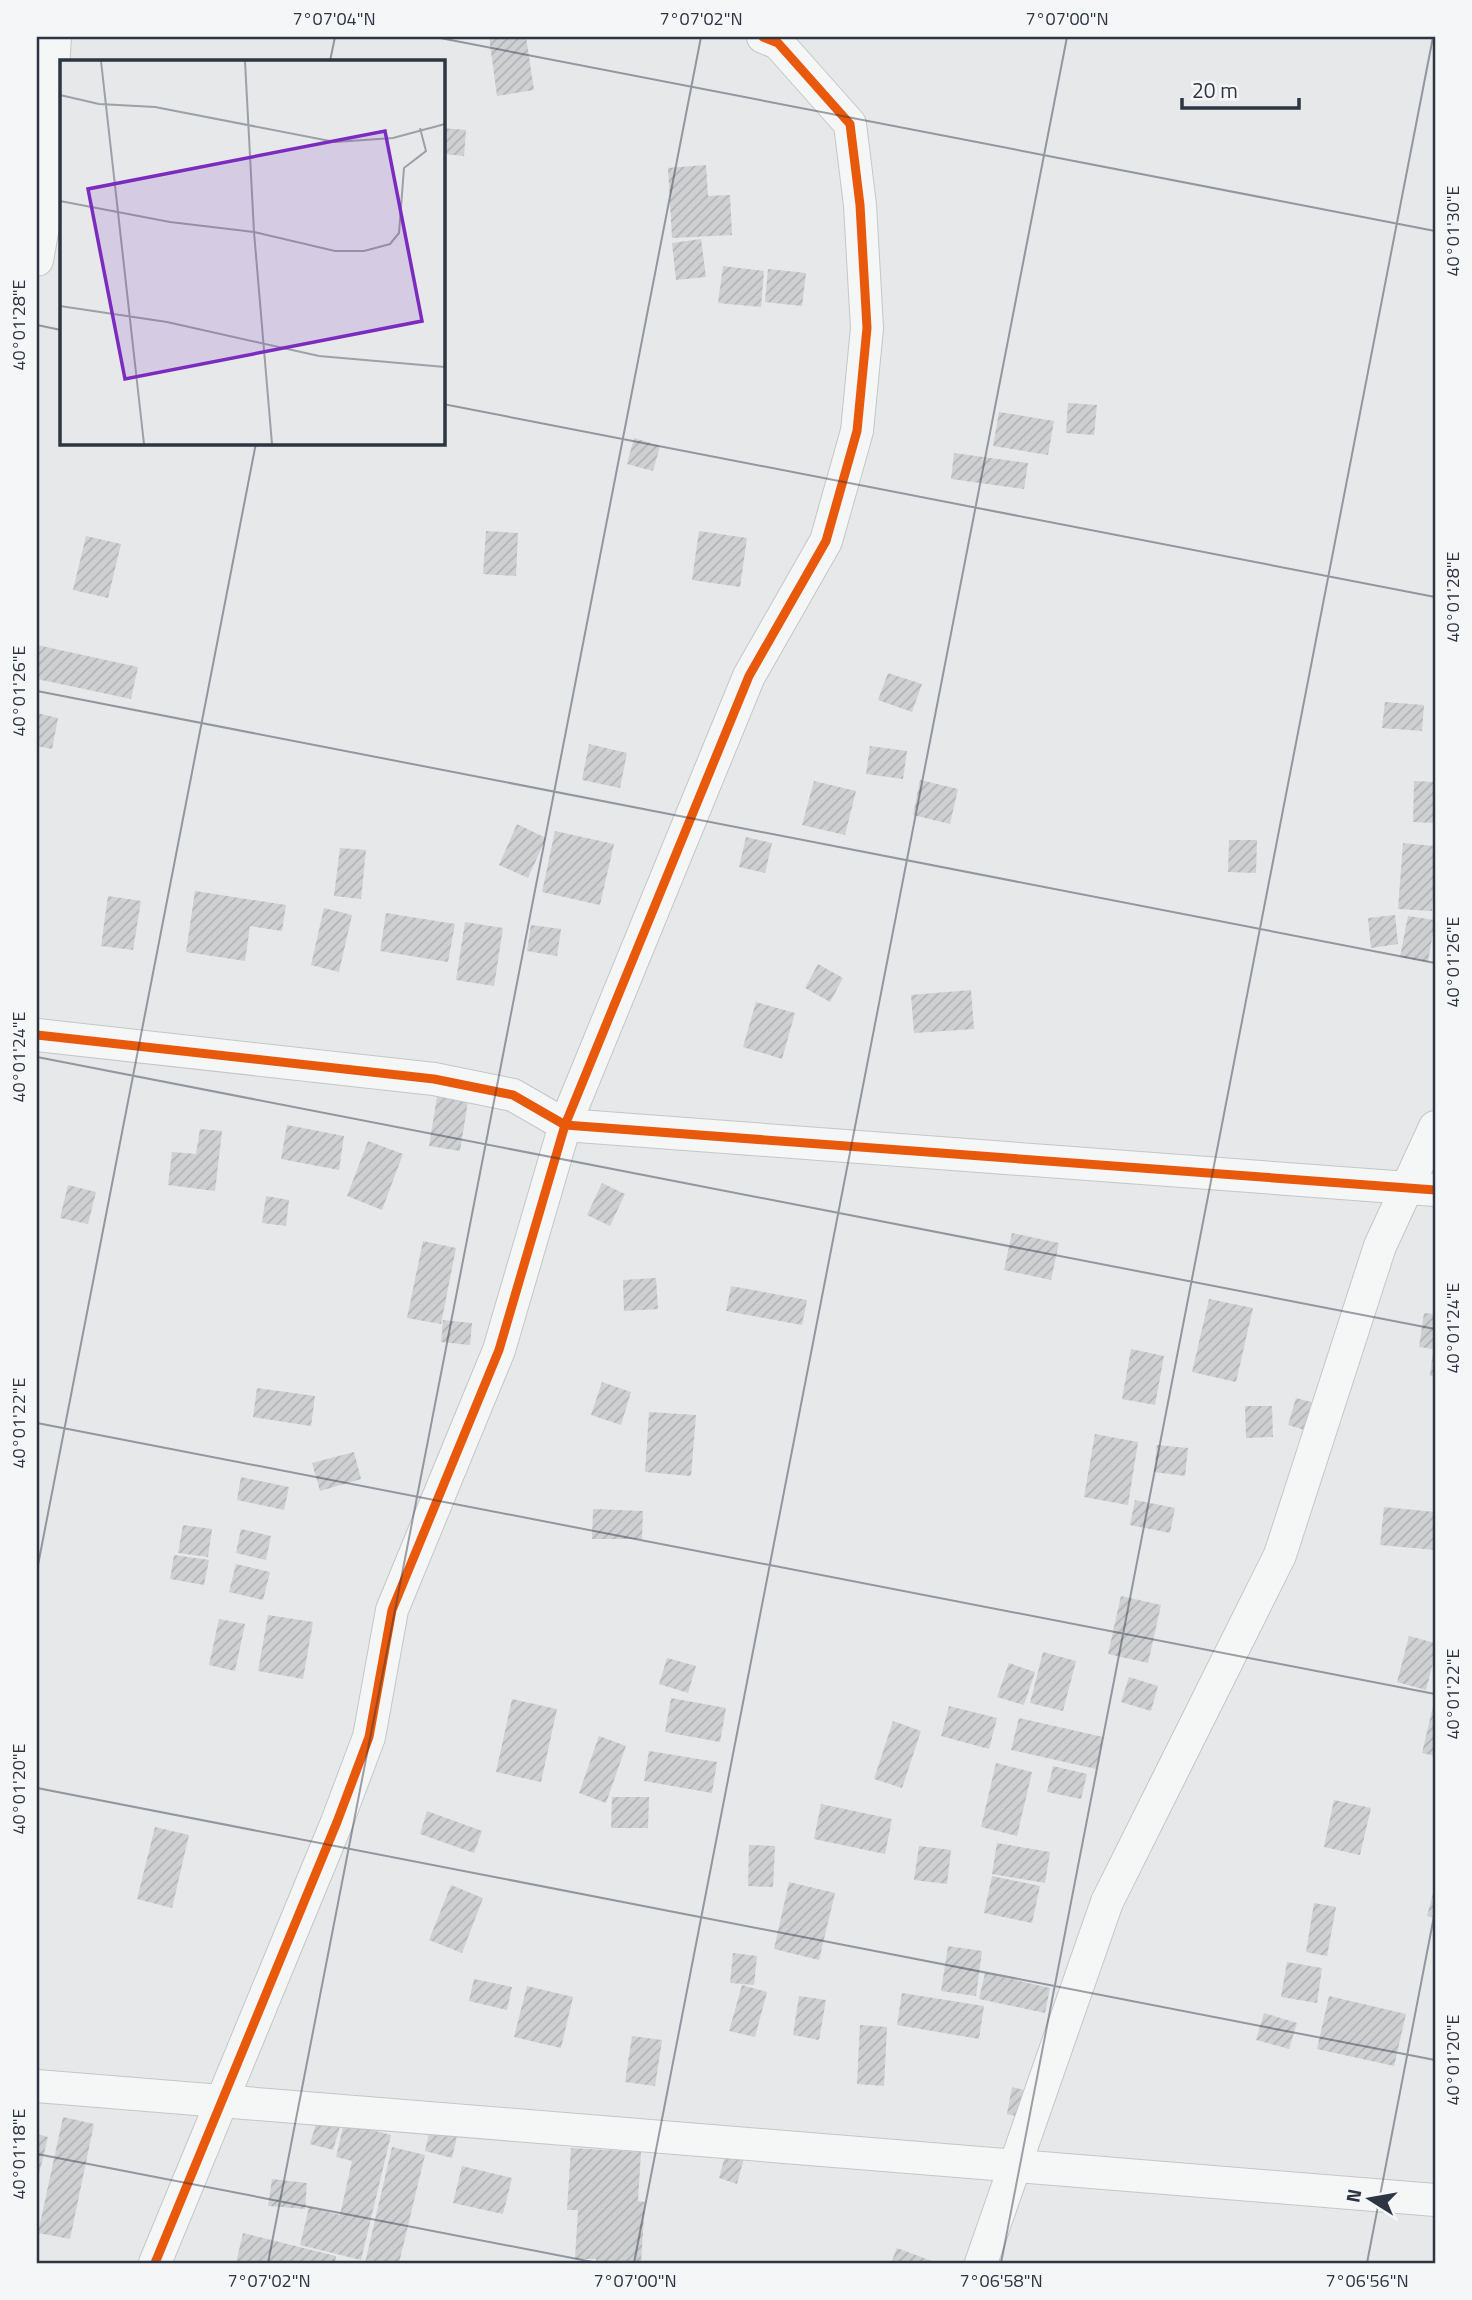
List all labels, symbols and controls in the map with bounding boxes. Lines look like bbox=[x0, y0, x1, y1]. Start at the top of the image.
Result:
text: 7°07'04"N bbox=[292, 5, 376, 32]
text: 7°07'02"N bbox=[659, 5, 743, 32]
text: 7°07'00"N bbox=[1025, 5, 1109, 32]
inset map bbox=[60, 60, 444, 444]
scale bar bbox=[1182, 66, 1299, 110]
text: 20 m bbox=[1192, 74, 1238, 106]
text: 40°01'30"E bbox=[1439, 185, 1466, 276]
text: 40°01'28"E bbox=[5, 279, 32, 370]
text: 40°01'28"E bbox=[1439, 551, 1466, 642]
text: 40°01'26"E bbox=[5, 645, 32, 736]
text: 40°01'26"E bbox=[1439, 916, 1466, 1007]
text: 40°01'24"E bbox=[5, 1011, 32, 1102]
text: 40°01'24"E bbox=[1439, 1282, 1466, 1373]
text: 40°01'22"E bbox=[5, 1377, 32, 1468]
text: 40°01'22"E bbox=[1439, 1648, 1466, 1739]
text: 40°01'20"E bbox=[5, 1743, 32, 1834]
text: 40°01'20"E bbox=[1439, 2014, 1466, 2105]
text: 40°01'18"E bbox=[5, 2108, 32, 2199]
north arrow bbox=[1336, 2164, 1406, 2234]
text: N bbox=[1337, 2186, 1368, 2205]
text: 7°07'02"N bbox=[227, 2267, 311, 2294]
text: 7°07'00"N bbox=[593, 2267, 677, 2294]
text: 7°06'58"N bbox=[959, 2267, 1043, 2294]
text: 7°06'56"N bbox=[1325, 2267, 1409, 2294]

